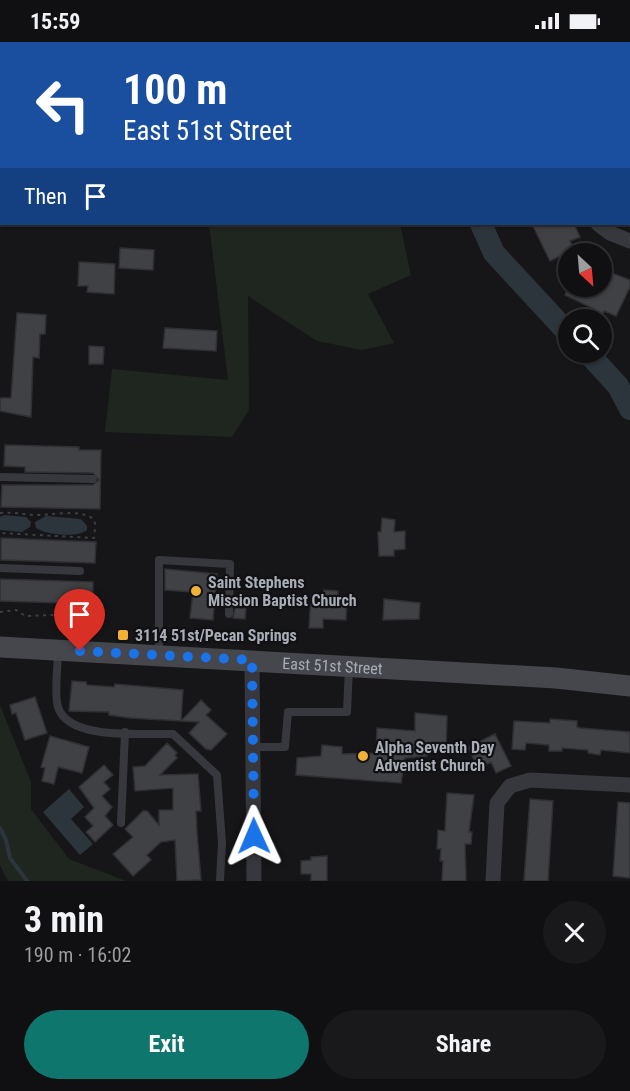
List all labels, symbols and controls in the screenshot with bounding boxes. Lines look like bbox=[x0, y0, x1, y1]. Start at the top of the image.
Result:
text: 15:59 bbox=[30, 9, 81, 34]
text: 100 m bbox=[123, 65, 228, 114]
icon: left bbox=[24, 66, 102, 144]
text: East 51st Street bbox=[123, 115, 292, 147]
icon: arrive bbox=[79, 180, 112, 213]
text: Then bbox=[24, 184, 67, 209]
north arrow bbox=[558, 243, 612, 297]
map controls bbox=[558, 243, 612, 363]
button: search bbox=[558, 309, 612, 363]
place label: Saint Stephens Mission Baptist Church bbox=[208, 573, 357, 610]
marker: Saint Stephens Mission Baptist Church bbox=[189, 584, 203, 598]
pin bbox=[54, 589, 105, 651]
icon: arrive bbox=[63, 598, 96, 631]
place label: 3114 51st/Pecan Springs bbox=[135, 626, 297, 645]
marker: 3114 51st/Pecan Springs bbox=[116, 628, 130, 642]
street label: East 51st Street bbox=[282, 653, 383, 678]
place label: Alpha Seventh Day Adventist Church bbox=[375, 738, 494, 775]
marker: Alpha Seventh Day Adventist Church bbox=[356, 749, 370, 763]
position arrow bbox=[222, 804, 286, 868]
text: 3 min bbox=[24, 899, 104, 941]
button: close bbox=[543, 901, 606, 964]
text: 190 m · 16:02 bbox=[24, 943, 131, 967]
button: Exit bbox=[24, 1010, 309, 1079]
button: Share bbox=[321, 1010, 606, 1079]

